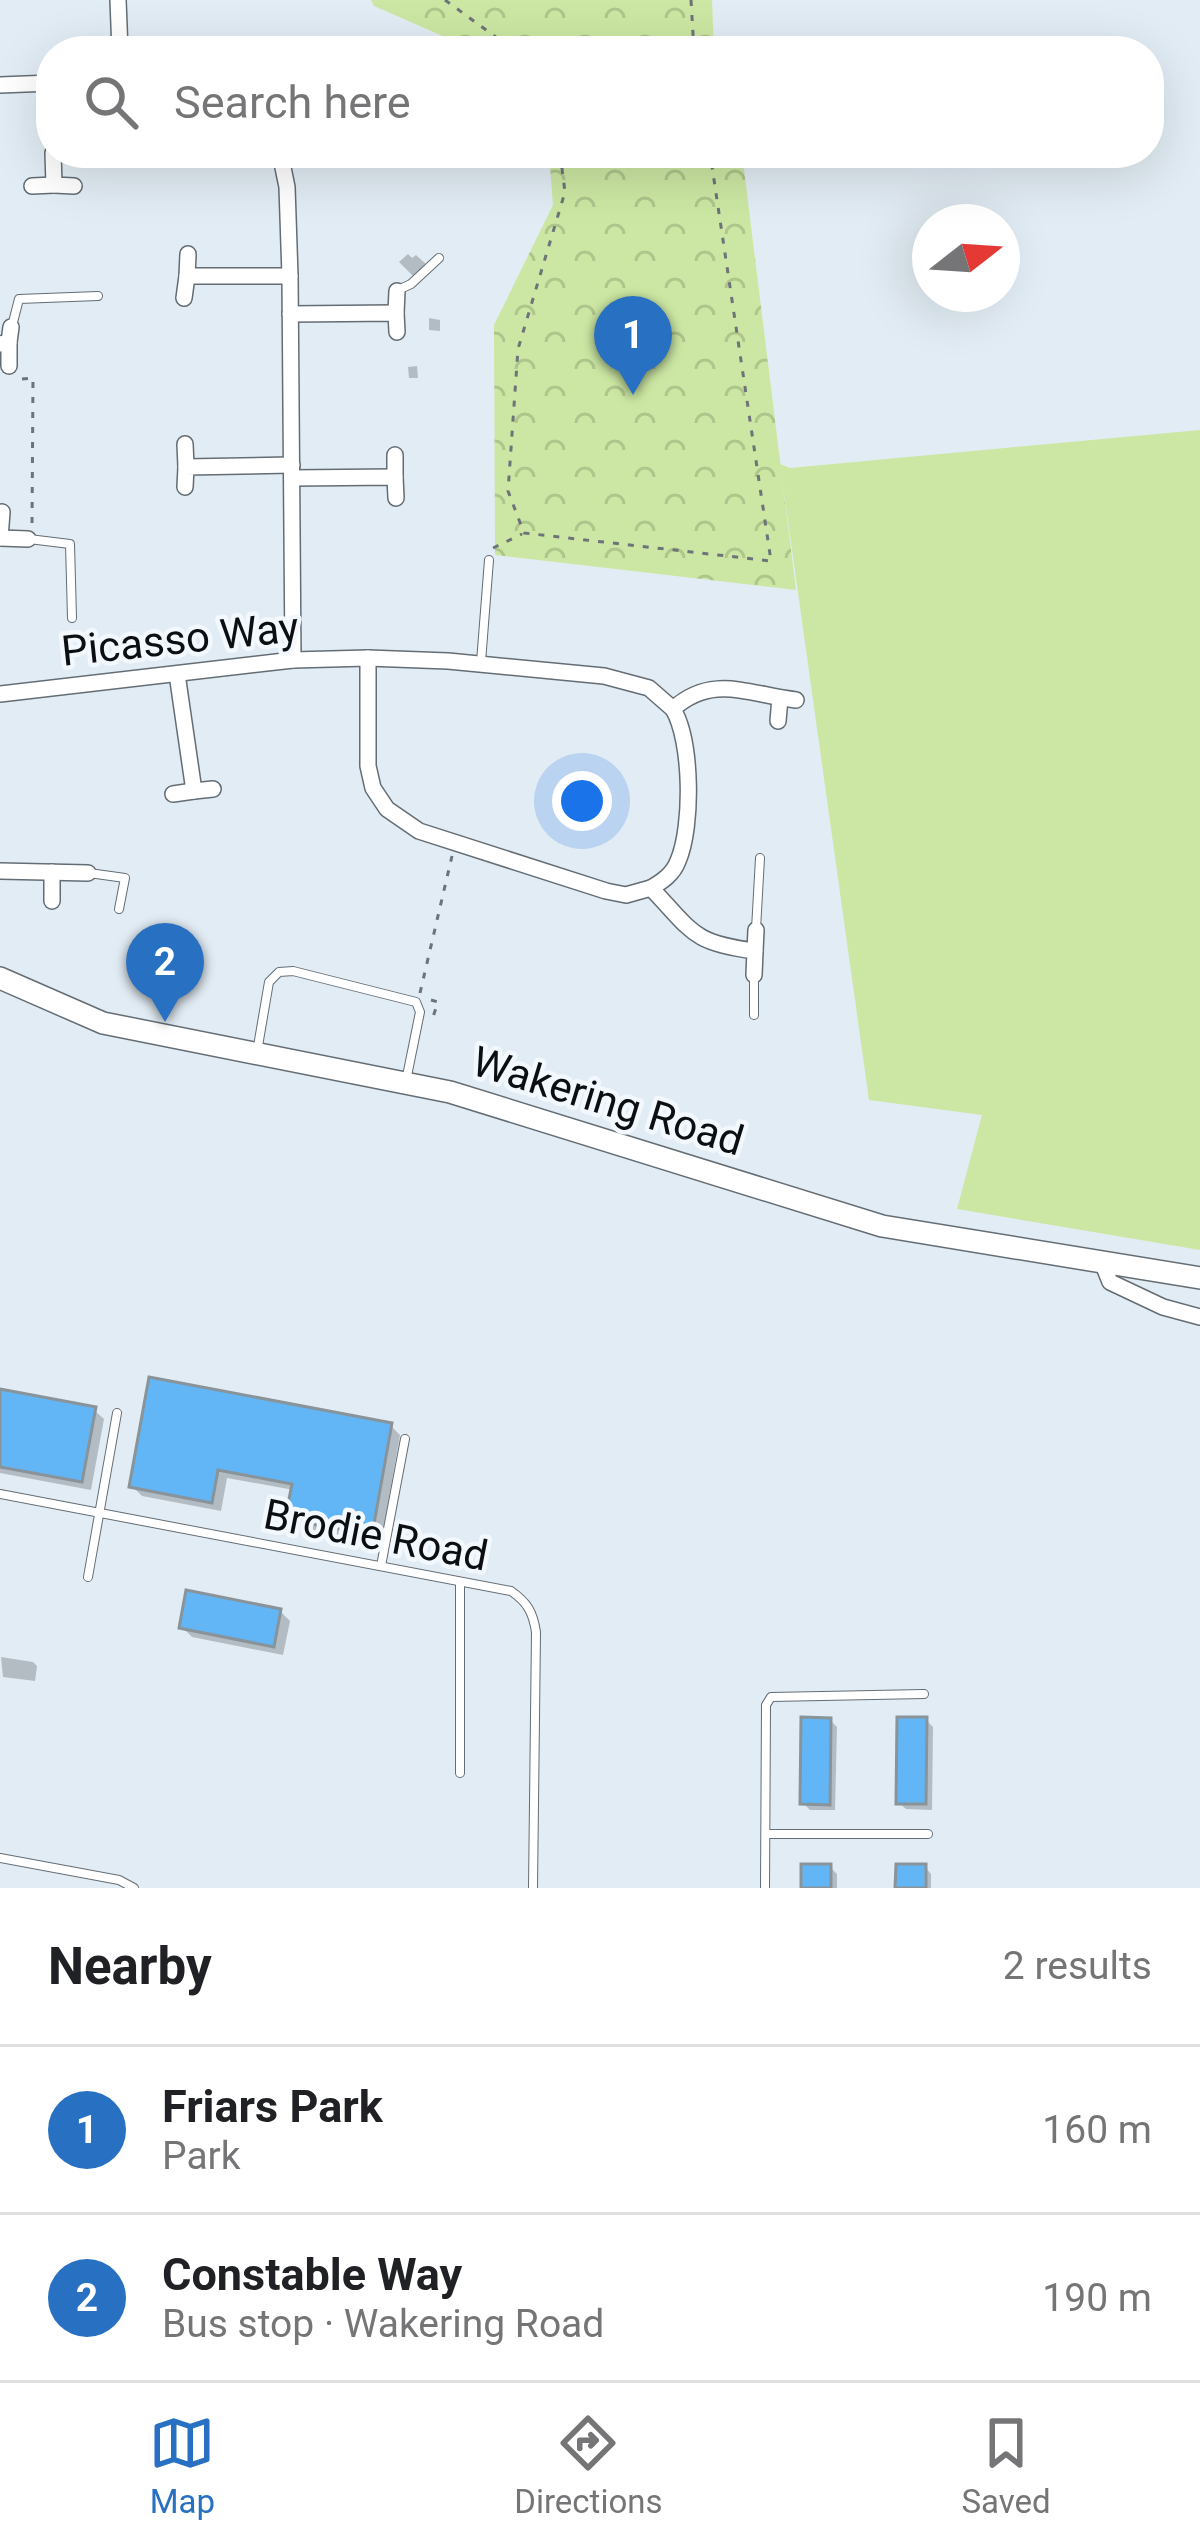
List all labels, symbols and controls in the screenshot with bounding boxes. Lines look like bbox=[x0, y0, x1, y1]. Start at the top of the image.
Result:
search box bbox=[36, 36, 1164, 168]
icon: search bbox=[78, 69, 144, 135]
text: Search here bbox=[174, 76, 411, 129]
north arrow bbox=[912, 204, 1020, 312]
pin: 1 bbox=[594, 296, 672, 395]
street label: Picasso Way bbox=[59, 602, 301, 676]
your location bbox=[552, 771, 612, 831]
pin: 2 bbox=[126, 923, 204, 1022]
street label: Wakering Road bbox=[467, 1037, 749, 1165]
street label: Brodie Road bbox=[260, 1489, 492, 1581]
text: Nearby bbox=[48, 1937, 212, 1996]
text: 2 results bbox=[1003, 1943, 1152, 1989]
text: Friars Park bbox=[162, 2080, 383, 2133]
text: 1 bbox=[76, 2107, 98, 2153]
text: 160 m bbox=[1042, 2107, 1152, 2153]
text: Park bbox=[162, 2133, 241, 2179]
text: Constable Way bbox=[162, 2248, 462, 2301]
text: 2 bbox=[76, 2275, 98, 2321]
text: 190 m bbox=[1042, 2275, 1152, 2321]
text: Bus stop · Wakering Road bbox=[162, 2301, 604, 2347]
tab: Map bbox=[149, 2410, 215, 2521]
tab: Directions bbox=[514, 2410, 663, 2521]
tab: Saved bbox=[961, 2410, 1051, 2521]

